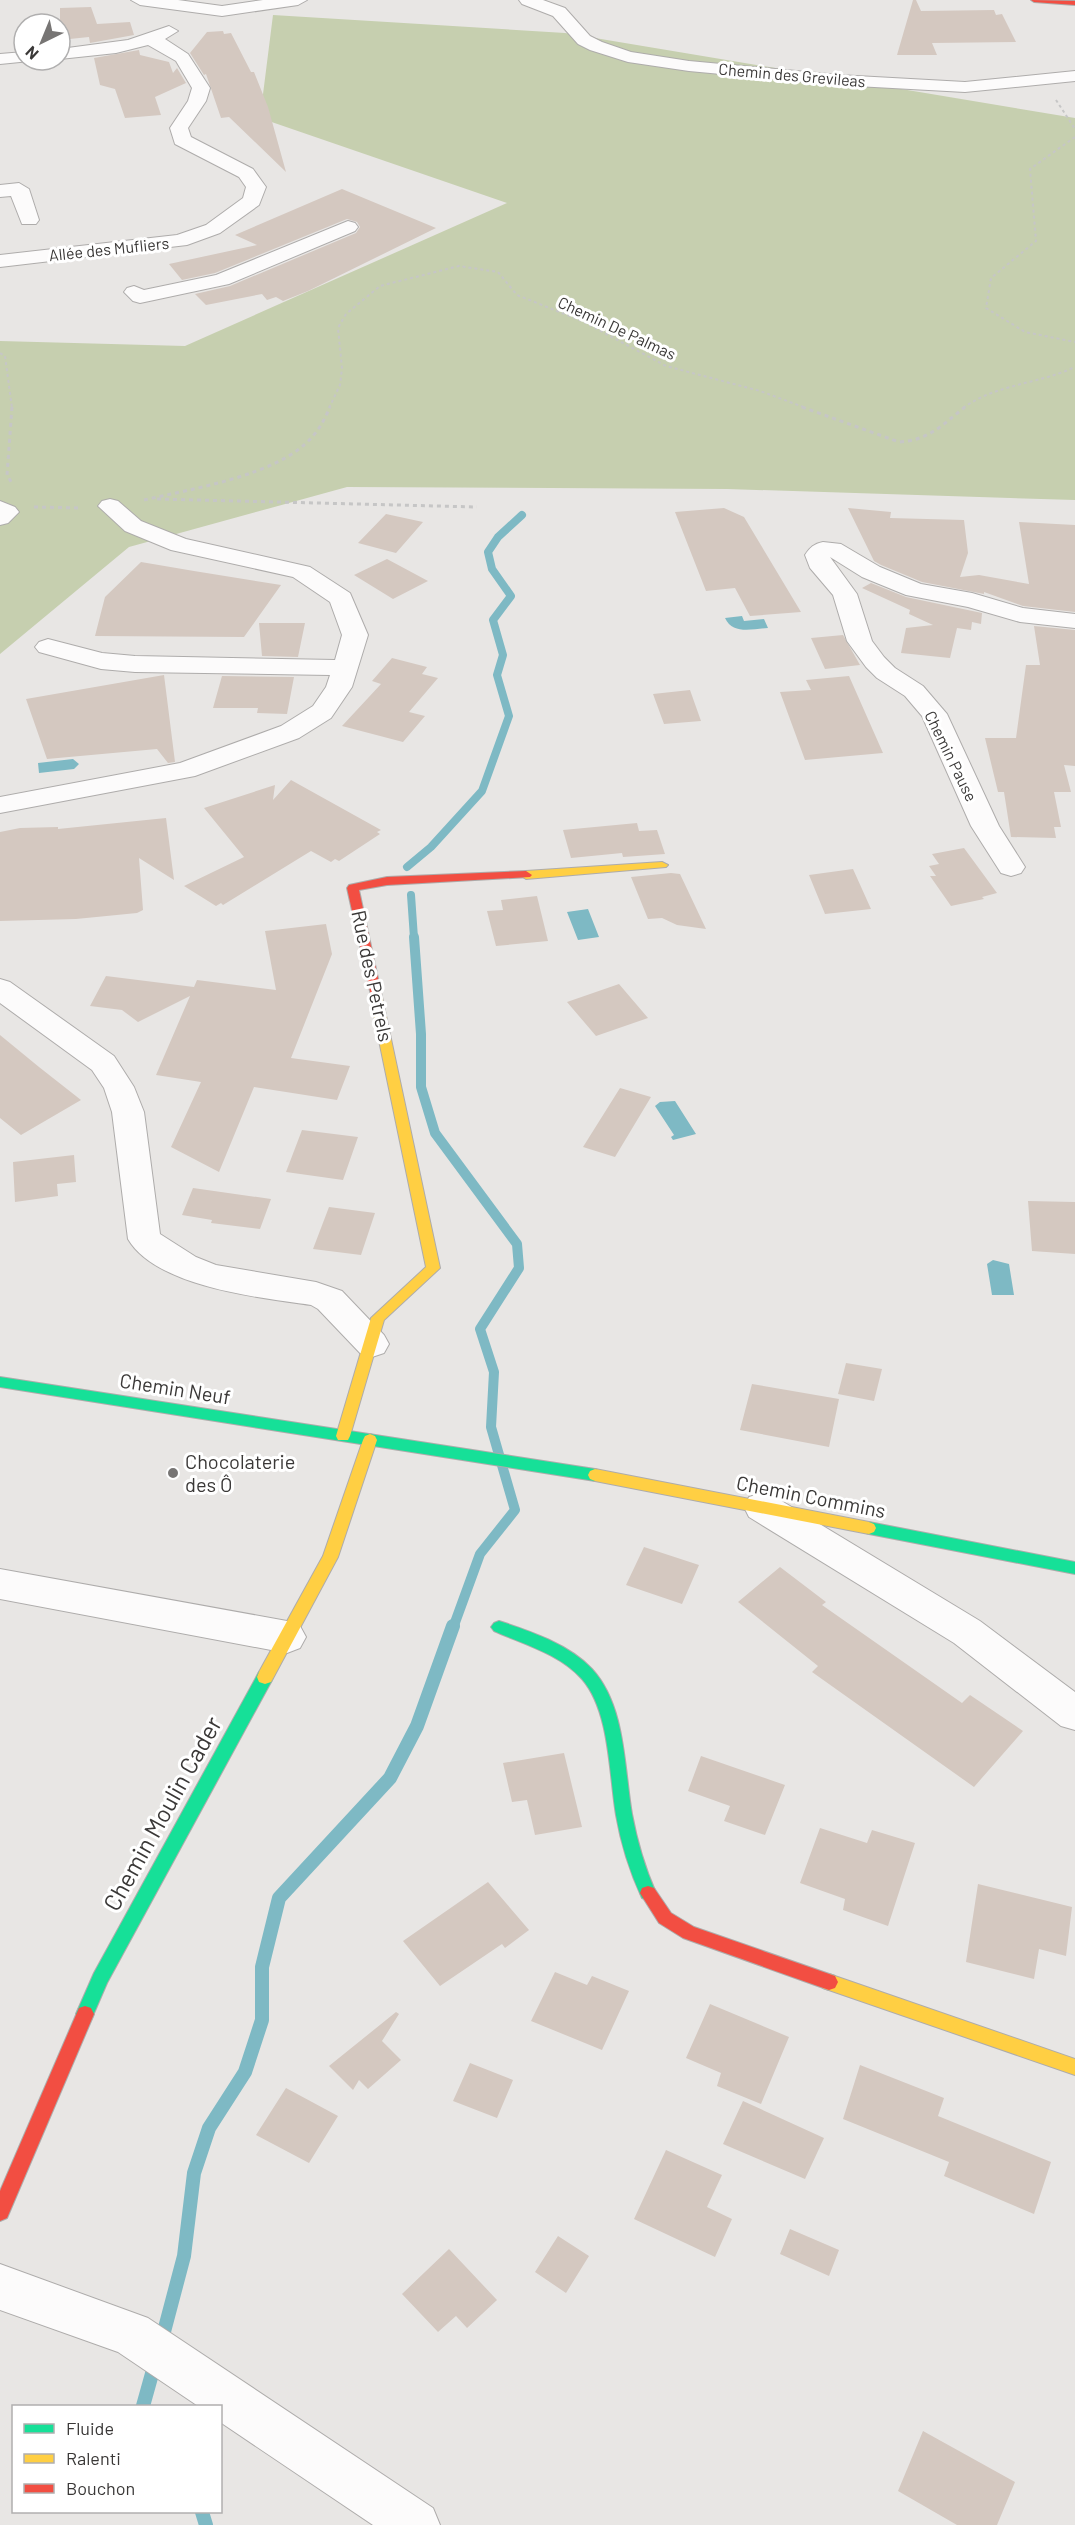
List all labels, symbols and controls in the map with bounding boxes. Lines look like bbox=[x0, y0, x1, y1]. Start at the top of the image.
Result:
north arrow bbox=[12, 12, 72, 72]
text: N bbox=[21, 43, 42, 64]
street label: Chemin des Grevileas bbox=[718, 59, 866, 90]
street label: Allée des Mufliers bbox=[48, 233, 170, 264]
street label: Chemin De Palmas bbox=[555, 292, 679, 363]
street label: Chemin Pause bbox=[921, 707, 982, 804]
street label: Rue des Petrels bbox=[347, 908, 399, 1044]
street label: Chemin Neuf bbox=[118, 1367, 232, 1409]
place label: Chocolaterie des Ô bbox=[185, 1449, 295, 1496]
marker: Chocolaterie des Ô bbox=[166, 1466, 180, 1480]
street label: Chemin Commins bbox=[735, 1470, 888, 1522]
street label: Chemin Moulin Cader bbox=[96, 1711, 227, 1915]
legend bbox=[12, 2405, 222, 2513]
text: Fluide bbox=[66, 2417, 114, 2439]
text: Ralenti bbox=[66, 2447, 121, 2469]
text: Bouchon bbox=[66, 2477, 135, 2499]

